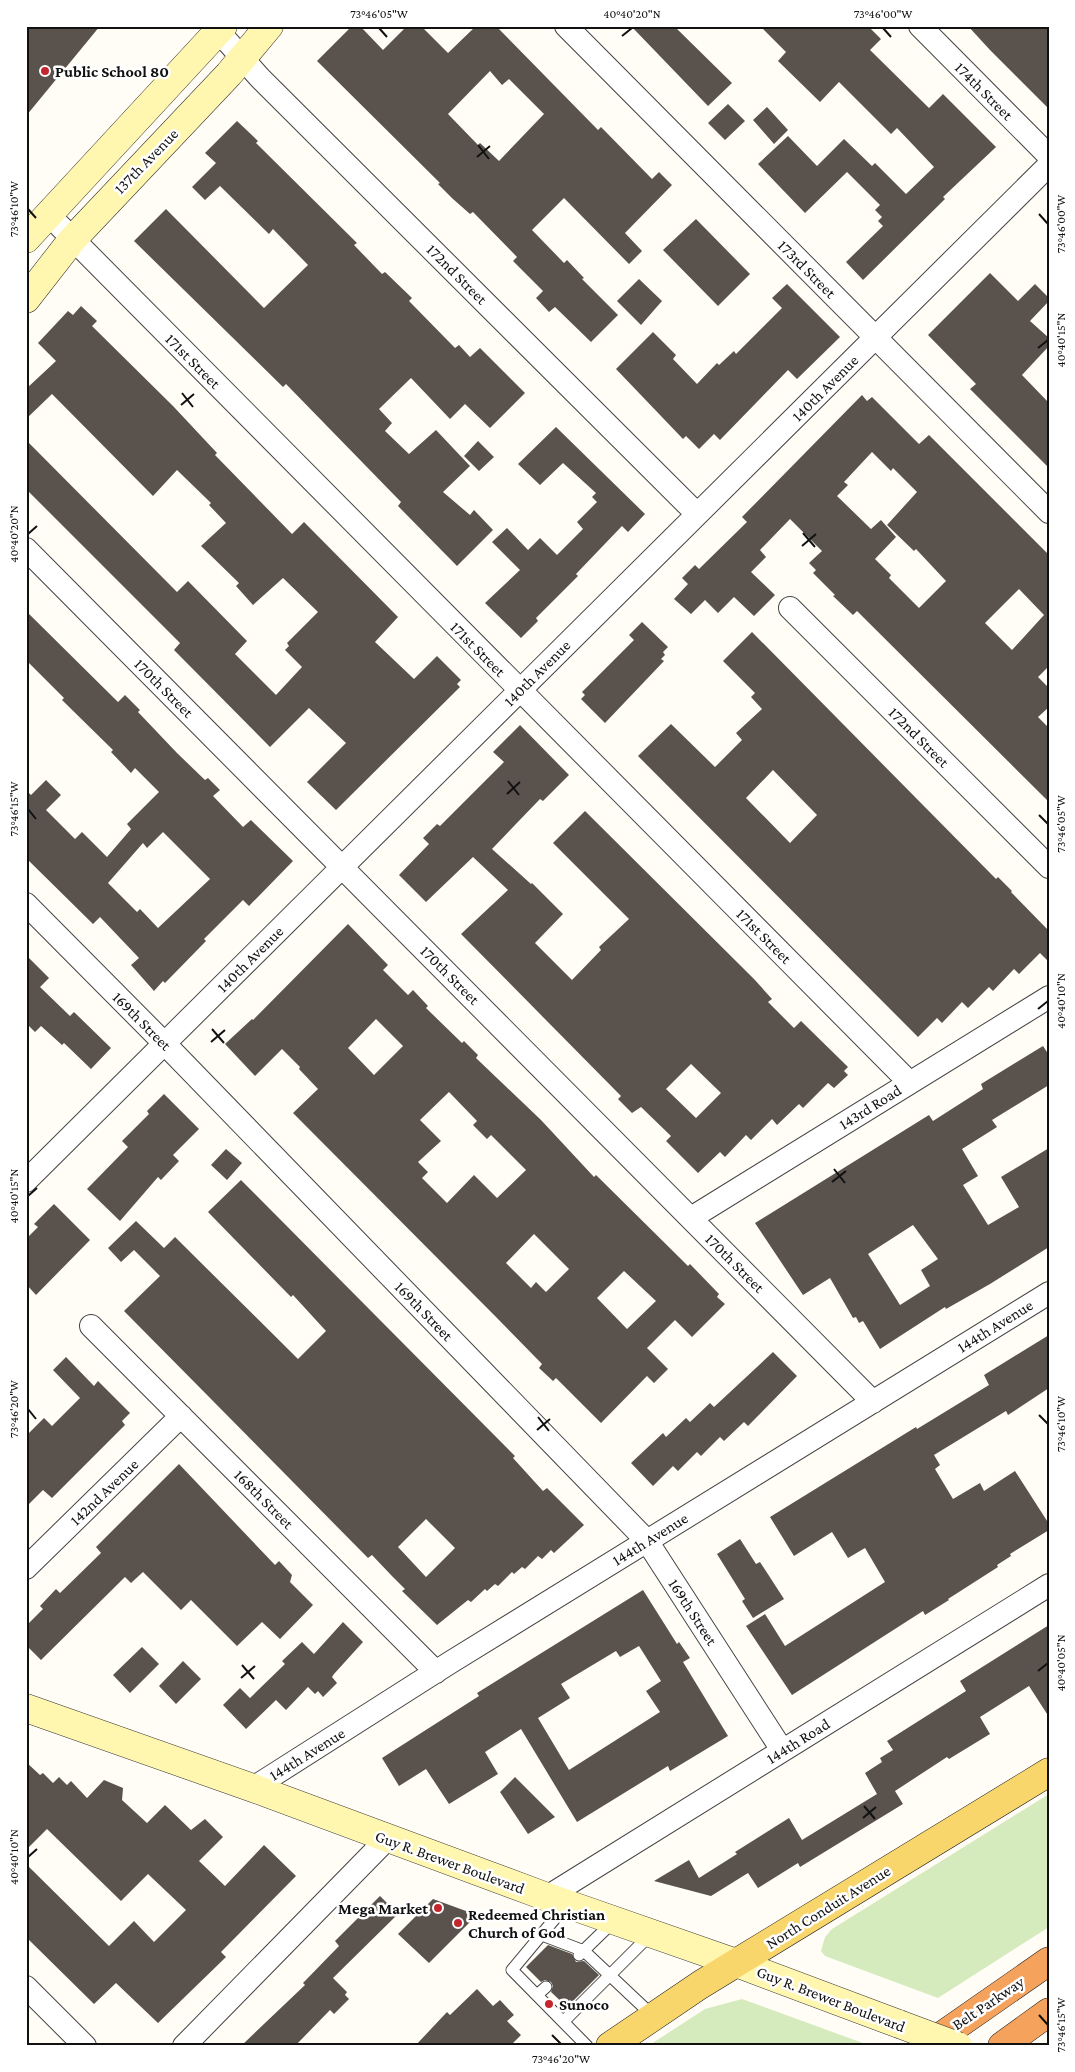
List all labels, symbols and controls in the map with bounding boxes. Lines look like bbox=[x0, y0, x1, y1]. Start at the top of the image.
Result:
text: 73°46'05"W bbox=[350, 7, 408, 21]
text: 40°40'20"N bbox=[603, 7, 661, 21]
text: 73°46'00"W bbox=[854, 7, 912, 21]
street label: 174th Street bbox=[952, 59, 1017, 124]
place label: Public School 80 bbox=[55, 63, 169, 80]
marker: Public School 80 bbox=[39, 65, 51, 77]
street label: 137th Avenue bbox=[111, 125, 181, 197]
text: 73°46'10"W bbox=[7, 181, 21, 237]
text: 73°46'00"W bbox=[1054, 195, 1068, 253]
street label: 173rd Street bbox=[775, 237, 840, 302]
street label: 172nd Street bbox=[423, 240, 491, 308]
text: 40°40'15"N bbox=[1054, 313, 1068, 367]
street label: 171st Street bbox=[162, 330, 224, 392]
street label: 140th Avenue bbox=[788, 351, 862, 425]
text: 40°40'20"N bbox=[7, 505, 21, 563]
street label: 171st Street bbox=[447, 618, 509, 680]
street label: 140th Avenue bbox=[500, 636, 574, 710]
street label: 170th Street bbox=[131, 655, 197, 721]
street label: 172nd Street bbox=[885, 703, 953, 771]
text: 73°46'15"W bbox=[7, 781, 21, 837]
text: 73°46'05"W bbox=[1054, 795, 1068, 853]
street label: 171st Street bbox=[733, 905, 795, 967]
street label: 140th Avenue bbox=[213, 922, 287, 996]
street label: 170th Street bbox=[417, 942, 483, 1008]
text: 40°40'10"N bbox=[1054, 973, 1068, 1029]
street label: 169th Street bbox=[109, 988, 175, 1054]
street label: 143rd Road bbox=[836, 1081, 905, 1133]
text: 40°40'15"N bbox=[7, 1169, 21, 1223]
street label: 170th Street bbox=[702, 1230, 768, 1296]
street label: 169th Street bbox=[392, 1278, 457, 1345]
street label: 144th Avenue bbox=[954, 1296, 1036, 1356]
text: 73°46'20"W bbox=[7, 1380, 21, 1438]
text: 73°46'10"W bbox=[1054, 1396, 1068, 1452]
street label: 142nd Avenue bbox=[66, 1455, 142, 1529]
street label: 168th Street bbox=[231, 1466, 297, 1532]
street label: 144th Avenue bbox=[609, 1509, 691, 1569]
street label: 169th Street bbox=[665, 1576, 721, 1649]
text: 40°40'05"N bbox=[1054, 1634, 1068, 1692]
street label: 144th Road bbox=[763, 1715, 833, 1767]
street label: 144th Avenue bbox=[266, 1724, 348, 1784]
street label: Guy R. Brewer Boulevard bbox=[373, 1827, 528, 1898]
text: 40°40'10"N bbox=[7, 1829, 21, 1885]
street label: North Conduit Avenue bbox=[763, 1862, 893, 1952]
place label: Mega Market bbox=[338, 1900, 428, 1917]
marker: Mega Market bbox=[432, 1902, 444, 1914]
place label: Redeemed Christian Church of God bbox=[468, 1906, 605, 1941]
marker: Redeemed Christian Church of God bbox=[452, 1917, 464, 1929]
street label: Guy R. Brewer Boulevard bbox=[754, 1963, 908, 2036]
street label: Belt Parkway bbox=[949, 1972, 1028, 2034]
place label: Sunoco bbox=[559, 1996, 609, 2013]
text: 73°46'15"W bbox=[1054, 1997, 1068, 2053]
marker: Sunoco bbox=[543, 1998, 555, 2010]
text: 73°46'20"W bbox=[532, 2052, 590, 2066]

